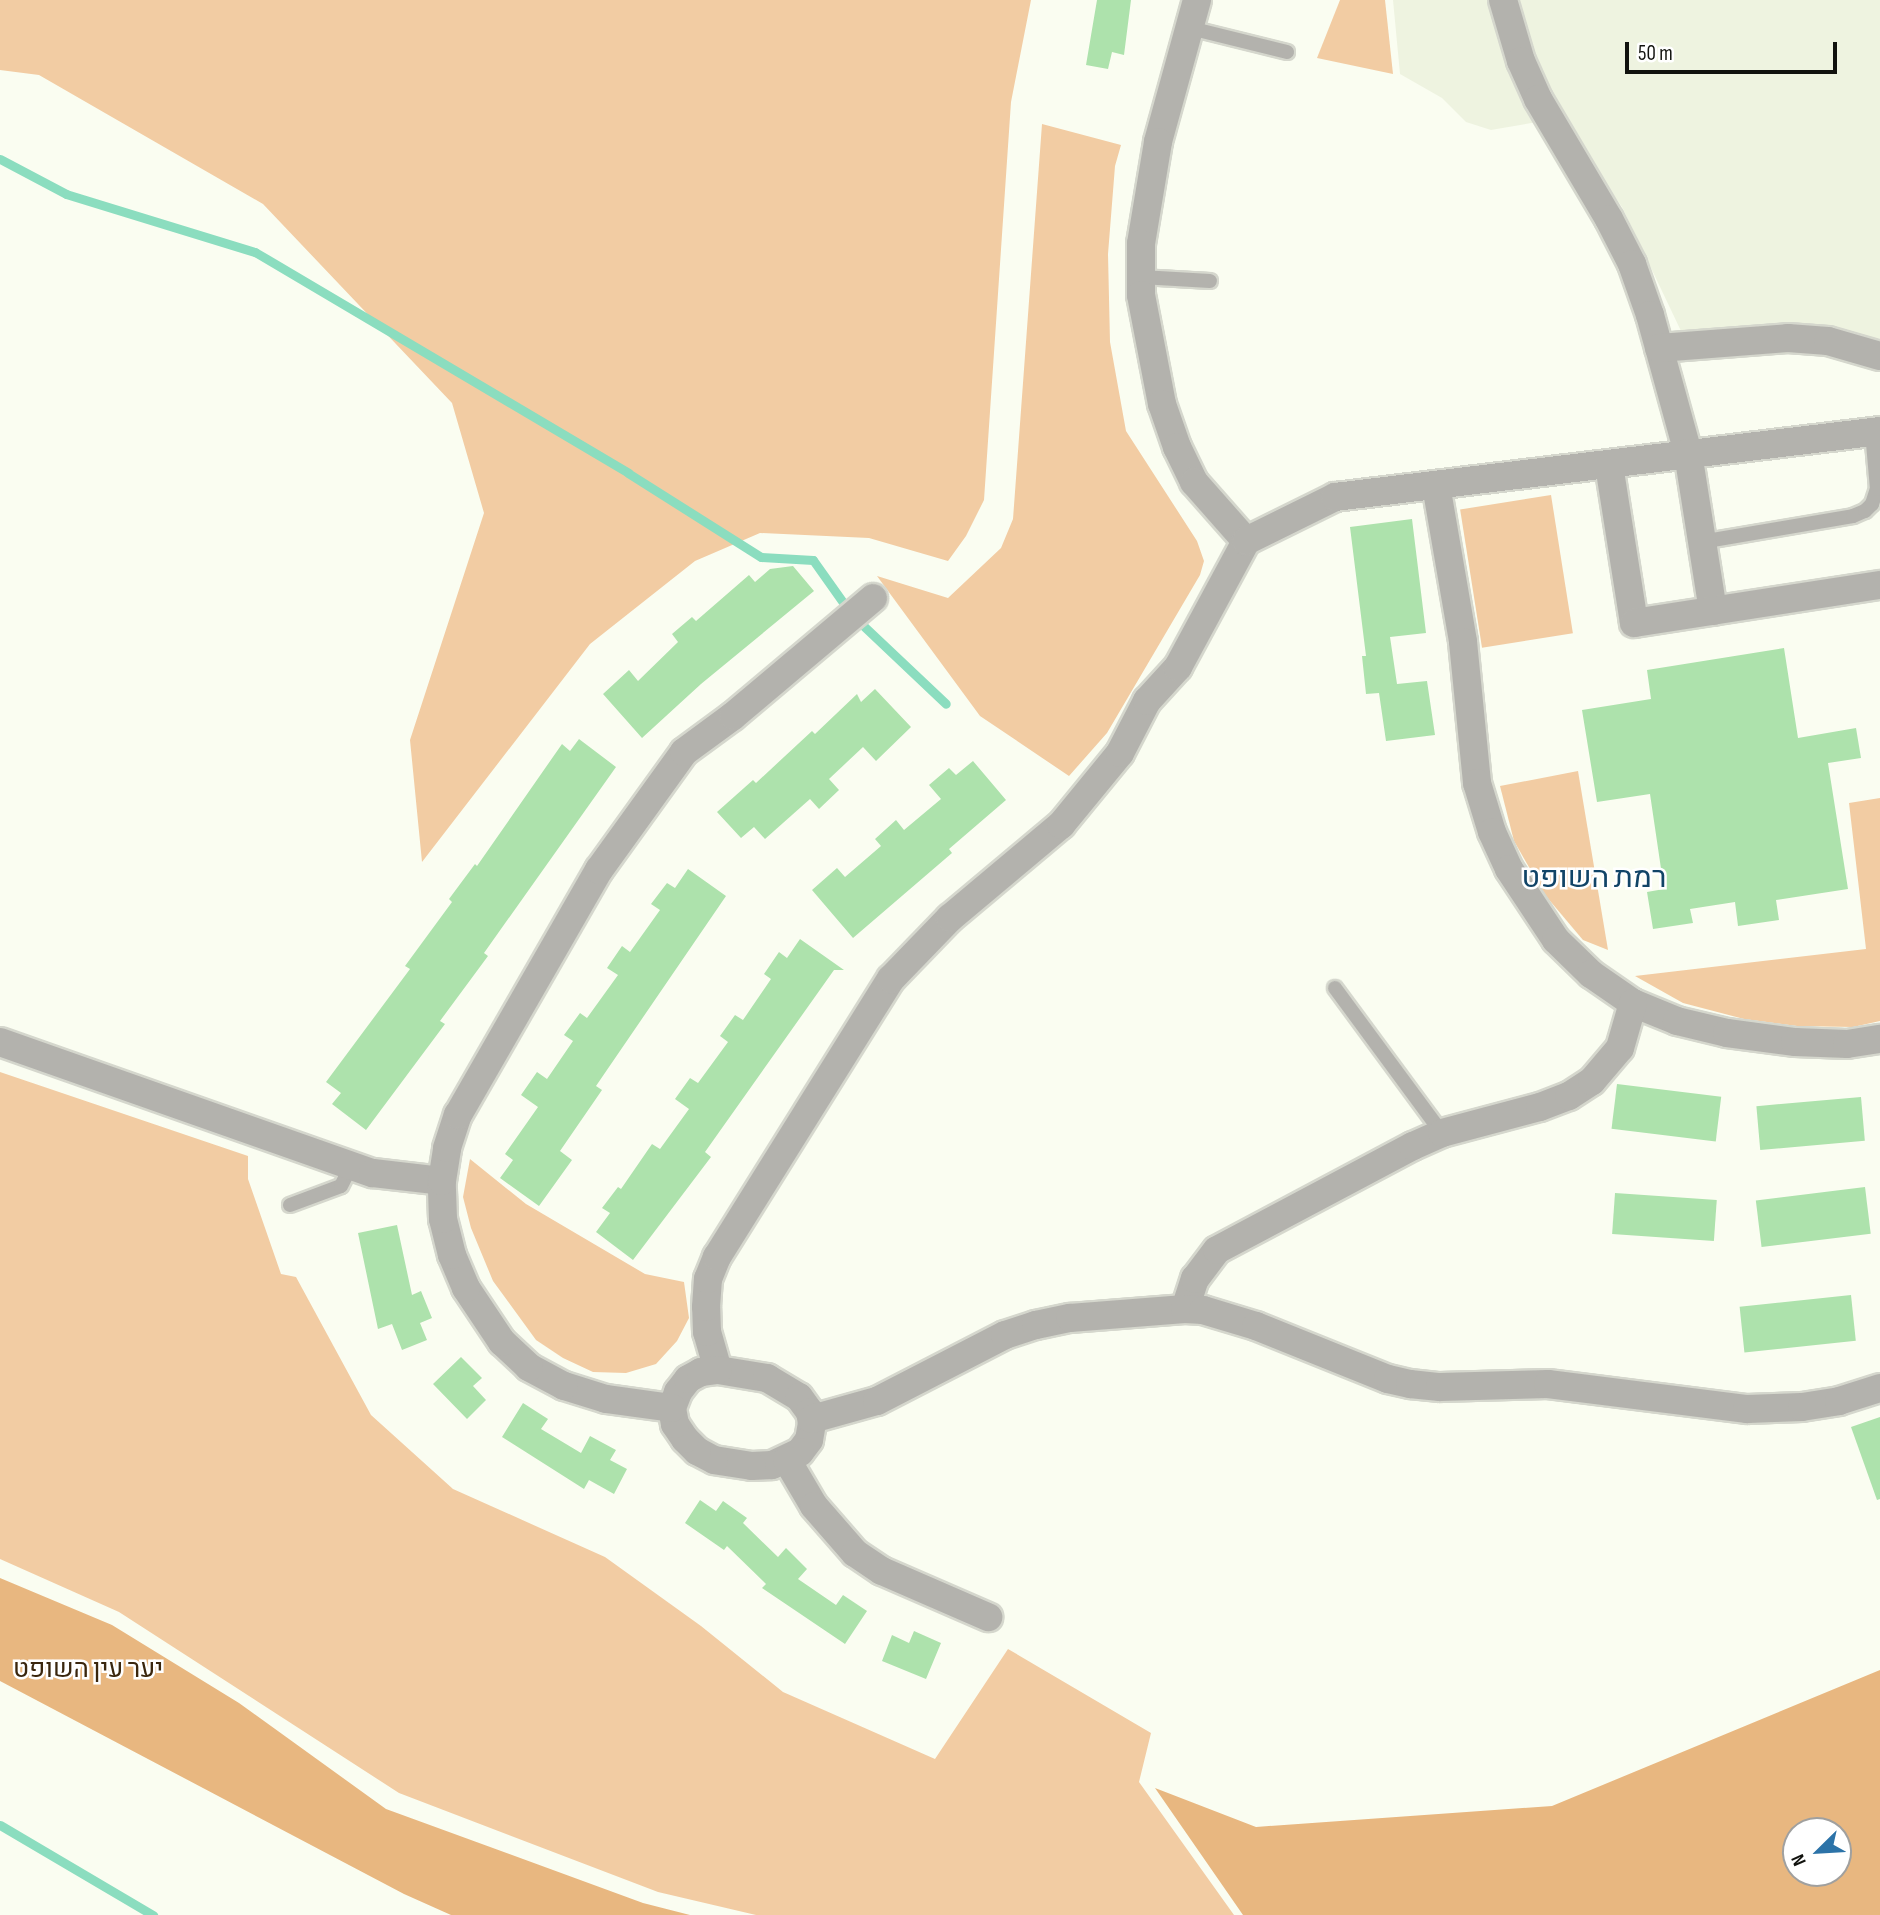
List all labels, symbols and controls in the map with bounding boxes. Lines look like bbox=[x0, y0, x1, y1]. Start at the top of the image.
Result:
scale bar bbox=[1628, 28, 1840, 72]
text: 50 m bbox=[1638, 41, 1673, 66]
district label: רמת השופט bbox=[1522, 860, 1666, 896]
park label: יער עין השופט bbox=[13, 1654, 163, 1686]
north arrow bbox=[1782, 1817, 1852, 1887]
text: N bbox=[1787, 1851, 1812, 1869]

